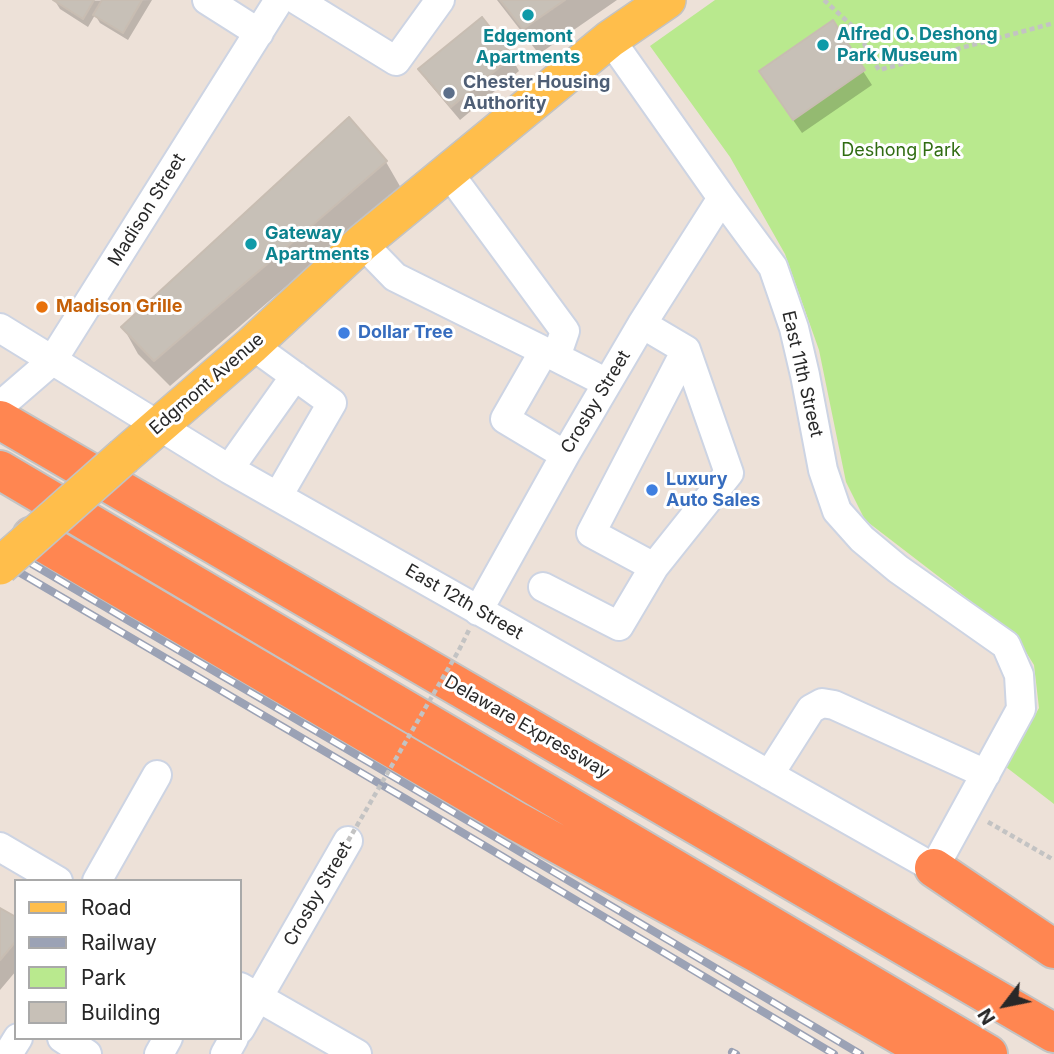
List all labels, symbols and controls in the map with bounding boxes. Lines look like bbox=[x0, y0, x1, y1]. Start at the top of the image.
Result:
marker: Edgemont Apartments bbox=[520, 7, 536, 23]
place label: Alfred O. Deshong Park Museum bbox=[837, 24, 998, 66]
place label: Edgemont Apartments bbox=[476, 26, 580, 68]
marker: Alfred O. Deshong Park Museum bbox=[815, 37, 831, 53]
place label: Chester Housing Authority bbox=[463, 72, 610, 114]
marker: Chester Housing Authority bbox=[441, 85, 457, 101]
park label: Deshong Park bbox=[841, 140, 961, 162]
street label: Madison Street bbox=[104, 150, 190, 270]
place label: Gateway Apartments bbox=[265, 223, 370, 266]
marker: Gateway Apartments bbox=[243, 236, 259, 252]
place label: Madison Grille bbox=[56, 296, 182, 318]
marker: Madison Grille bbox=[34, 299, 50, 315]
street label: East 11th Street bbox=[777, 309, 827, 439]
place label: Dollar Tree bbox=[358, 322, 453, 344]
marker: Dollar Tree bbox=[336, 325, 352, 341]
street label: Edgmont Avenue bbox=[145, 329, 269, 439]
street label: Crosby Street bbox=[557, 346, 635, 458]
place label: Luxury Auto Sales bbox=[666, 469, 760, 512]
marker: Luxury Auto Sales bbox=[644, 482, 660, 498]
street label: East 12th Street bbox=[401, 560, 527, 644]
street label: Delaware Expressway bbox=[441, 671, 613, 783]
street label: Crosby Street bbox=[280, 838, 356, 950]
legend bbox=[14, 879, 242, 1040]
text: Road bbox=[81, 895, 132, 920]
text: Railway bbox=[81, 930, 157, 955]
text: Park bbox=[81, 965, 126, 990]
north arrow bbox=[970, 970, 1040, 1040]
text: Building bbox=[81, 1000, 161, 1025]
text: N bbox=[973, 1004, 1000, 1029]

